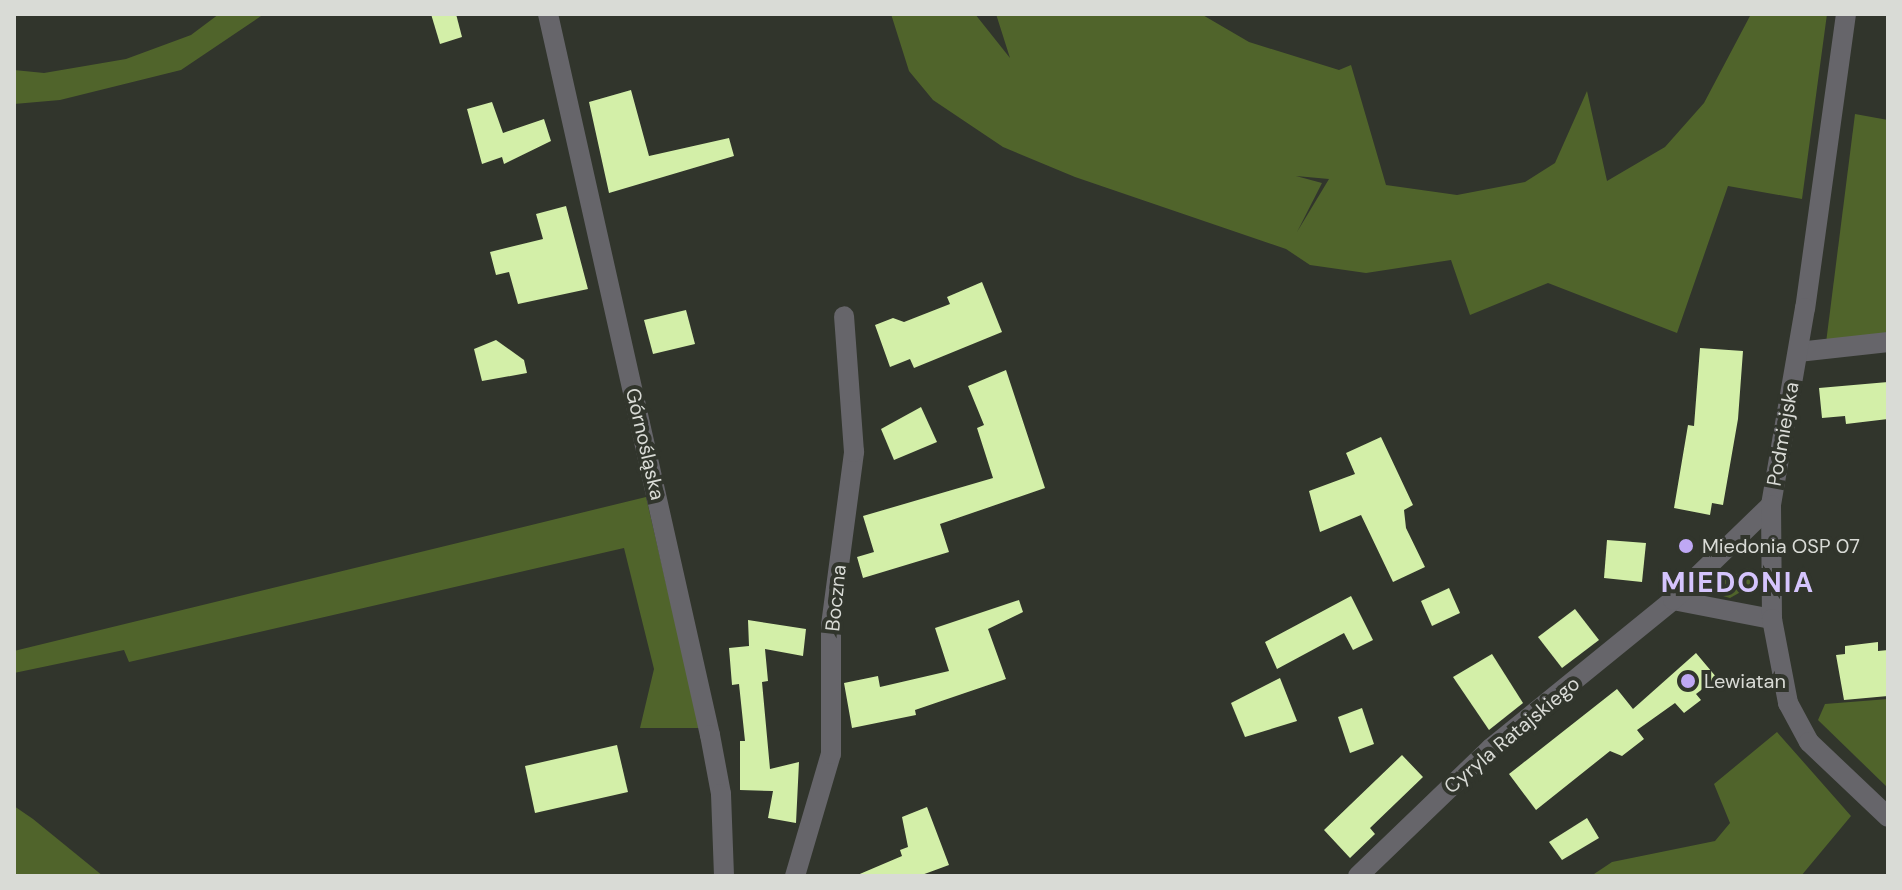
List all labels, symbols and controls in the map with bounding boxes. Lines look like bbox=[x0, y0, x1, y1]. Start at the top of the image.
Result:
street label: Podmiejska bbox=[1762, 380, 1804, 488]
street label: Górnośląska bbox=[620, 386, 670, 502]
place label: Miedonia OSP 07 bbox=[1702, 534, 1860, 558]
marker: Miedonia OSP 07 bbox=[1677, 537, 1695, 555]
street label: Boczna bbox=[821, 563, 851, 633]
district label: MIEDONIA bbox=[1661, 566, 1815, 600]
place label: Lewiatan bbox=[1704, 669, 1786, 693]
street label: Cyryla Ratajskiego bbox=[1439, 671, 1585, 799]
marker: Lewiatan bbox=[1679, 672, 1697, 690]

